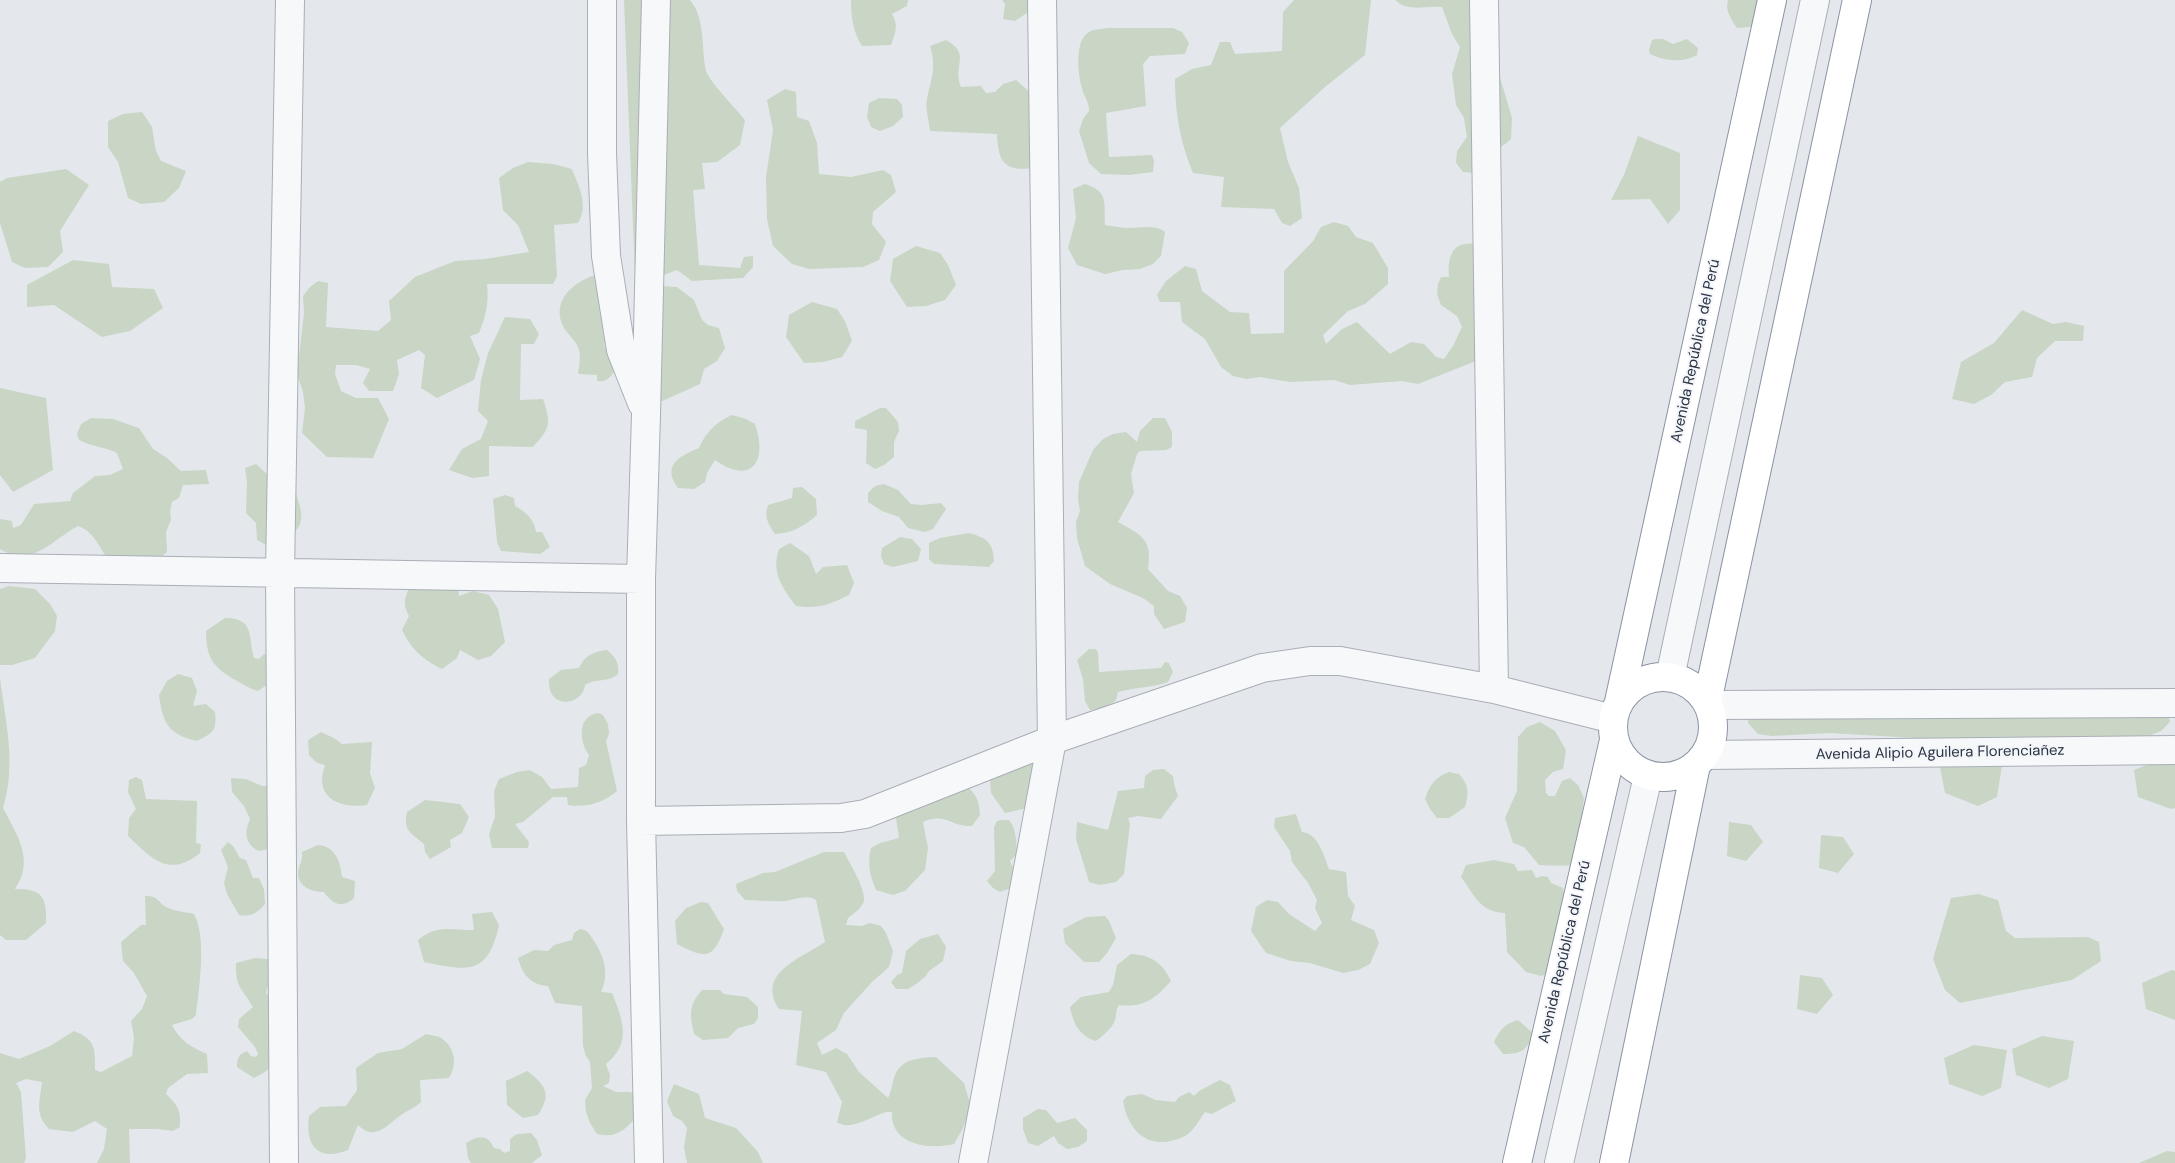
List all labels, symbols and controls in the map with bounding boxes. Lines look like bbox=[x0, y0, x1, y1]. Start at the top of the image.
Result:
street label: Avenida República del Perú bbox=[1668, 258, 1724, 444]
street label: Avenida Alipio Aguilera Florenciañez bbox=[1815, 742, 2065, 764]
street label: Avenida República del Perú bbox=[1535, 859, 1595, 1045]

